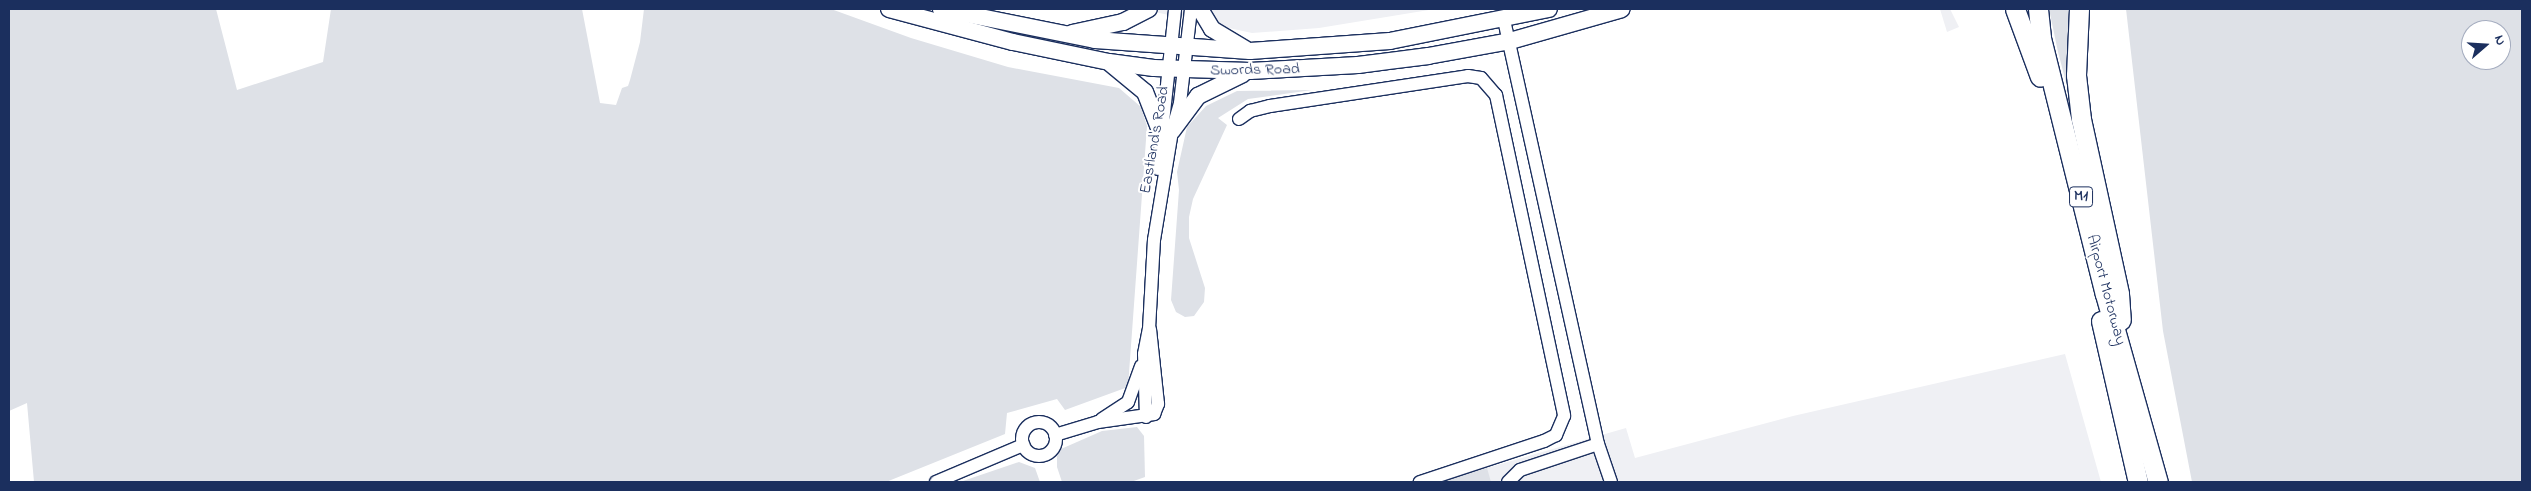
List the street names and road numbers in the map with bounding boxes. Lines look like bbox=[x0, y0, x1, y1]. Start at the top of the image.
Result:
street label: Swords Road bbox=[1210, 60, 1300, 80]
street label: Eastland's Road bbox=[1136, 85, 1174, 195]
road number: M1 bbox=[2068, 184, 2094, 210]
street label: Airport Motorway bbox=[2082, 233, 2130, 347]

